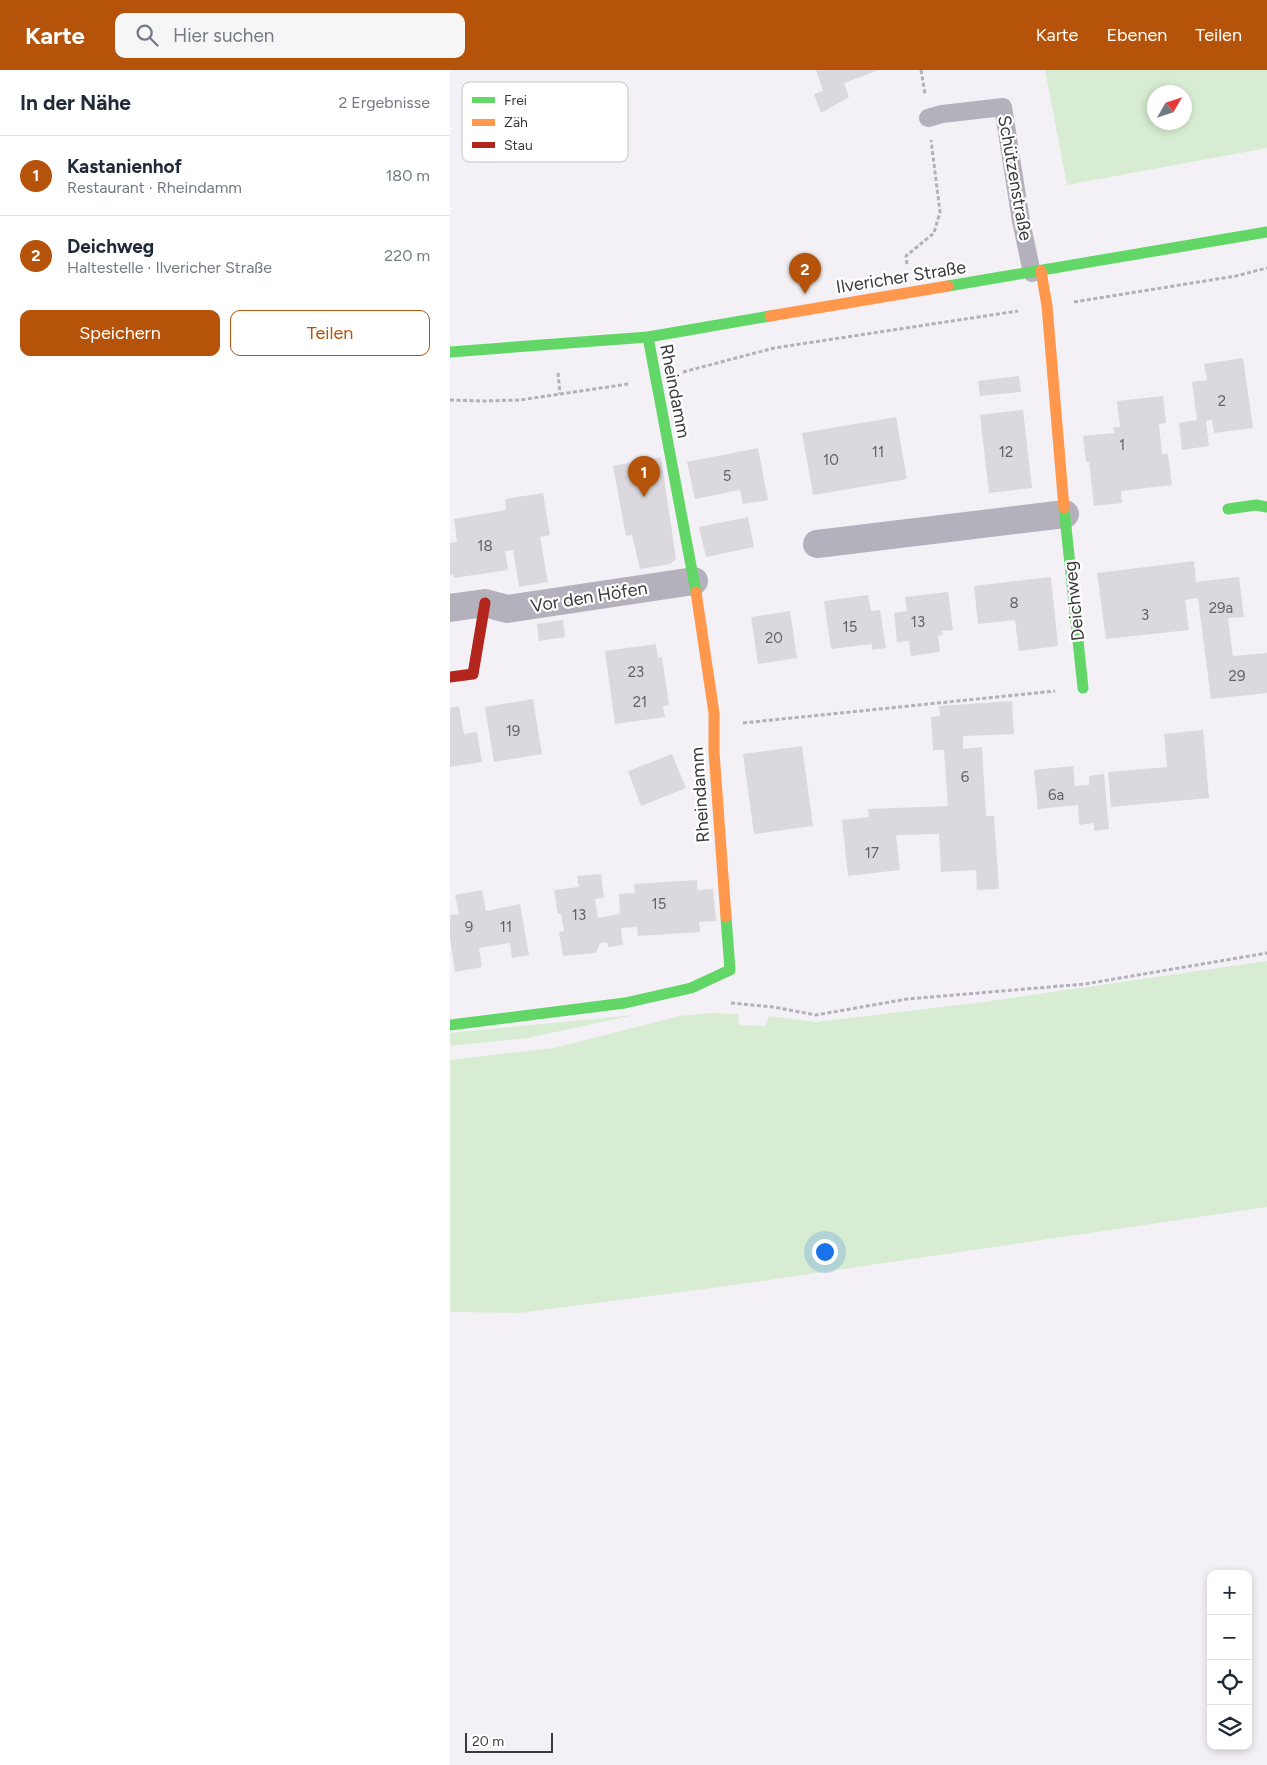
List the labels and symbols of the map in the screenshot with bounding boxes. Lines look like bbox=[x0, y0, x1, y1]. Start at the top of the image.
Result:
legend bbox=[462, 82, 628, 162]
north arrow bbox=[1147, 85, 1192, 130]
text: Frei bbox=[504, 92, 527, 109]
text: Zäh bbox=[504, 114, 528, 131]
street label: Schützenstraße bbox=[993, 114, 1037, 243]
text: Stau bbox=[504, 137, 533, 154]
pin: 2 bbox=[789, 253, 821, 294]
street label: Ilvericher Straße bbox=[834, 256, 968, 298]
street label: Rheindamm bbox=[655, 342, 695, 440]
house number: 2 bbox=[1218, 392, 1226, 410]
house number: 1 bbox=[1119, 436, 1125, 454]
house number: 11 bbox=[872, 443, 884, 461]
house number: 12 bbox=[999, 443, 1013, 461]
house number: 10 bbox=[823, 451, 839, 469]
pin: 1 bbox=[628, 456, 660, 497]
house number: 5 bbox=[723, 467, 731, 485]
house number: 18 bbox=[477, 537, 493, 555]
street label: Deichweg bbox=[1059, 560, 1089, 642]
street label: Vor den Höfen bbox=[529, 577, 649, 617]
house number: 8 bbox=[1009, 594, 1019, 612]
house number: 29a bbox=[1209, 599, 1233, 617]
house number: 3 bbox=[1141, 606, 1149, 624]
house number: 13 bbox=[911, 613, 925, 631]
house number: 15 bbox=[843, 618, 857, 636]
house number: 20 bbox=[765, 629, 783, 647]
house number: 23 bbox=[628, 663, 644, 681]
house number: 29 bbox=[1229, 667, 1245, 685]
house number: 21 bbox=[633, 693, 647, 711]
house number: 19 bbox=[506, 722, 520, 740]
street label: Rheindamm bbox=[686, 746, 714, 844]
house number: 6 bbox=[961, 768, 970, 786]
house number: 6a bbox=[1048, 786, 1064, 804]
house number: 17 bbox=[865, 844, 879, 862]
house number: 15 bbox=[652, 895, 666, 913]
house number: 13 bbox=[572, 906, 586, 924]
house number: 9 bbox=[465, 918, 473, 936]
house number: 11 bbox=[500, 918, 512, 936]
your location bbox=[812, 1239, 838, 1265]
scale bar bbox=[465, 1730, 552, 1753]

